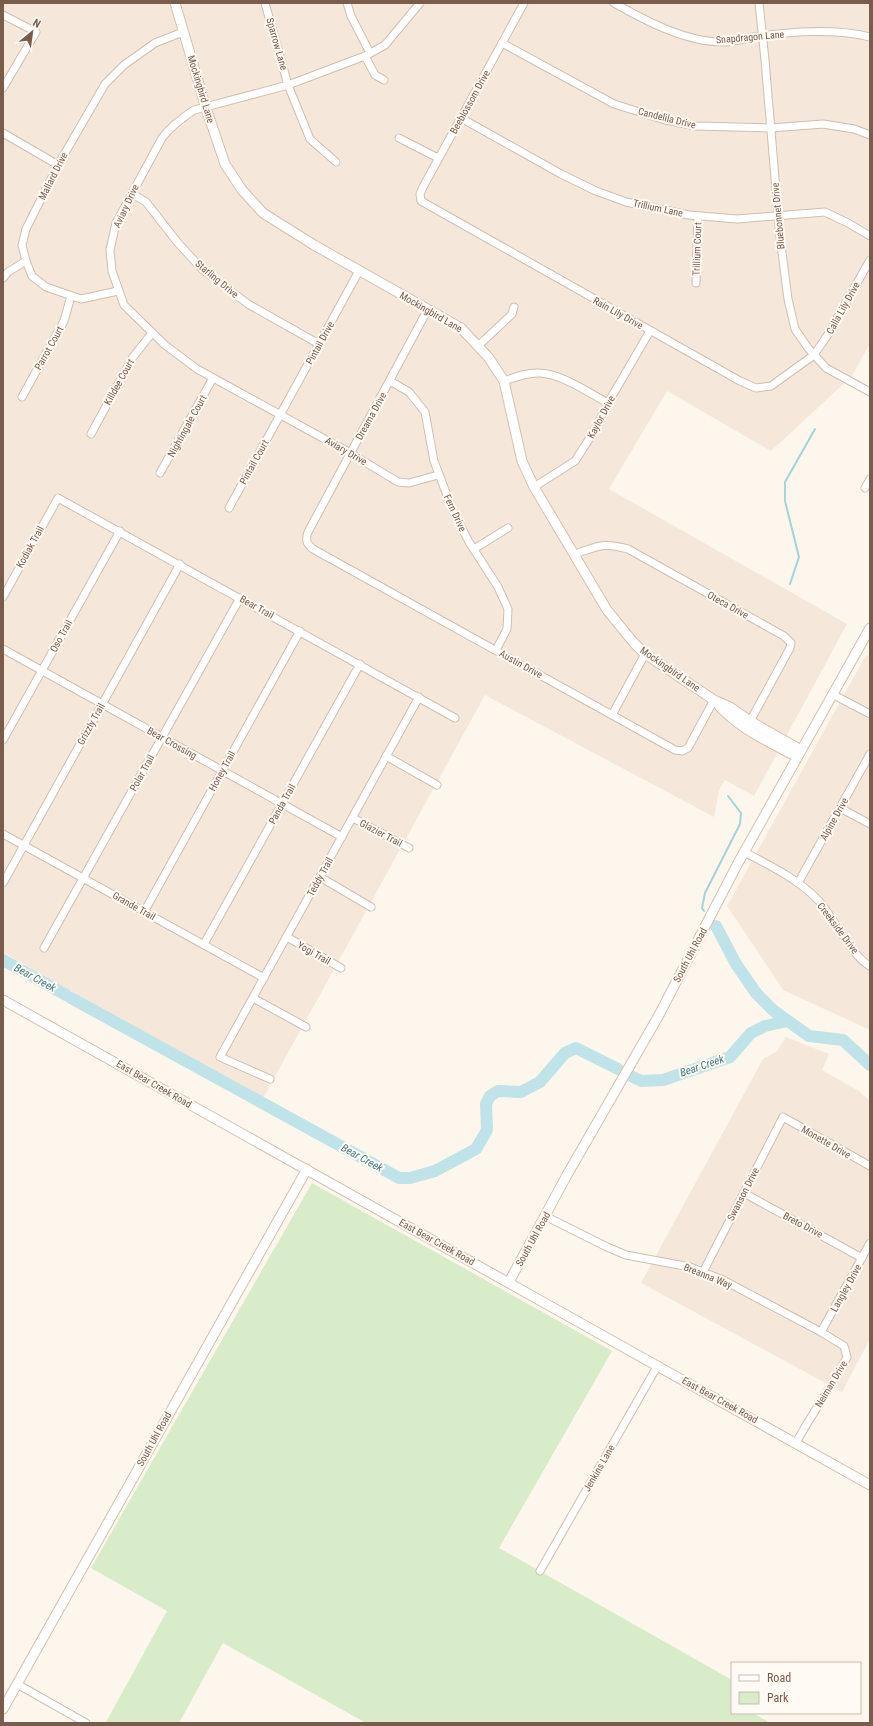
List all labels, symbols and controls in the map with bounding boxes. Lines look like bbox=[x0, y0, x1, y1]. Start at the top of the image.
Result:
north arrow bbox=[12, 12, 52, 52]
text: N bbox=[31, 16, 43, 31]
street label: Sparrow Lane bbox=[264, 17, 290, 72]
street label: Snapdragon Lane bbox=[715, 29, 785, 45]
street label: Mockingbird Lane bbox=[185, 54, 217, 125]
street label: Beeblossom Drive bbox=[448, 68, 492, 136]
street label: Candelila Drive bbox=[637, 106, 697, 131]
street label: Mallard Drive bbox=[36, 150, 70, 202]
street label: Aviary Drive bbox=[111, 182, 141, 229]
street label: Bluebonnet Drive bbox=[770, 182, 786, 250]
street label: Trillium Lane bbox=[632, 197, 684, 219]
street label: Trillium Court bbox=[691, 222, 703, 276]
street label: Starling Drive bbox=[193, 258, 241, 300]
street label: Calla Lily Drive bbox=[824, 280, 862, 336]
street label: Mockingbird Lane bbox=[398, 290, 464, 334]
street label: Rain Lily Drive bbox=[591, 295, 645, 331]
street label: Pintail Drive bbox=[304, 319, 336, 366]
street label: Parrot Court bbox=[32, 324, 66, 372]
street label: Killdee Court bbox=[102, 357, 136, 407]
street label: Dreama Drive bbox=[353, 390, 389, 442]
street label: Nightingale Court bbox=[165, 393, 209, 459]
street label: Kaylor Drive bbox=[585, 393, 617, 440]
street label: Aviary Drive bbox=[323, 435, 369, 468]
street label: Pintail Court bbox=[237, 438, 271, 486]
street label: Fern Drive bbox=[442, 493, 468, 534]
street label: Kodiak Trail bbox=[14, 524, 46, 570]
street label: Oteca Drive bbox=[706, 589, 751, 621]
street label: Bear Trail bbox=[238, 593, 276, 621]
street label: Oso Trail bbox=[48, 618, 74, 654]
street label: Mockingbird Lane bbox=[638, 644, 702, 694]
street label: Austin Drive bbox=[498, 648, 545, 680]
street label: Grizzly Trail bbox=[75, 701, 107, 747]
street label: Bear Crossing bbox=[145, 725, 199, 761]
street label: Honey Trail bbox=[207, 749, 237, 793]
street label: Polar Trail bbox=[128, 753, 156, 793]
street label: Panda Trail bbox=[267, 782, 297, 826]
street label: Alpine Drive bbox=[818, 795, 850, 842]
street label: Glazier Trail bbox=[358, 817, 404, 849]
street label: Teddy Trail bbox=[305, 856, 335, 898]
street label: Grande Trail bbox=[111, 890, 157, 922]
street label: Creekside Drive bbox=[815, 900, 861, 956]
street label: South Uhl Road bbox=[671, 926, 709, 984]
street label: Yogi Trail bbox=[296, 939, 332, 967]
water label: Bear Creek bbox=[12, 961, 58, 995]
water label: Bear Creek bbox=[678, 1052, 726, 1080]
street label: East Bear Creek Road bbox=[115, 1058, 193, 1110]
street label: Monette Drive bbox=[799, 1123, 853, 1161]
water label: Bear Creek bbox=[339, 1141, 385, 1175]
street label: Swanson Drive bbox=[725, 1165, 761, 1222]
street label: South Uhl Road bbox=[514, 1210, 552, 1268]
street label: Breto Drive bbox=[781, 1210, 825, 1240]
street label: East Bear Creek Road bbox=[397, 1217, 477, 1267]
street label: Breanna Way bbox=[682, 1261, 734, 1291]
street label: Langley Drive bbox=[828, 1262, 864, 1314]
street label: Neiman Drive bbox=[813, 1358, 849, 1409]
street label: East Bear Creek Road bbox=[680, 1375, 760, 1425]
street label: South Uhl Road bbox=[135, 1410, 173, 1468]
street label: Jenkins Lane bbox=[581, 1442, 617, 1493]
legend bbox=[731, 1662, 861, 1714]
text: Road bbox=[767, 1671, 791, 1685]
text: Park bbox=[767, 1691, 789, 1705]

